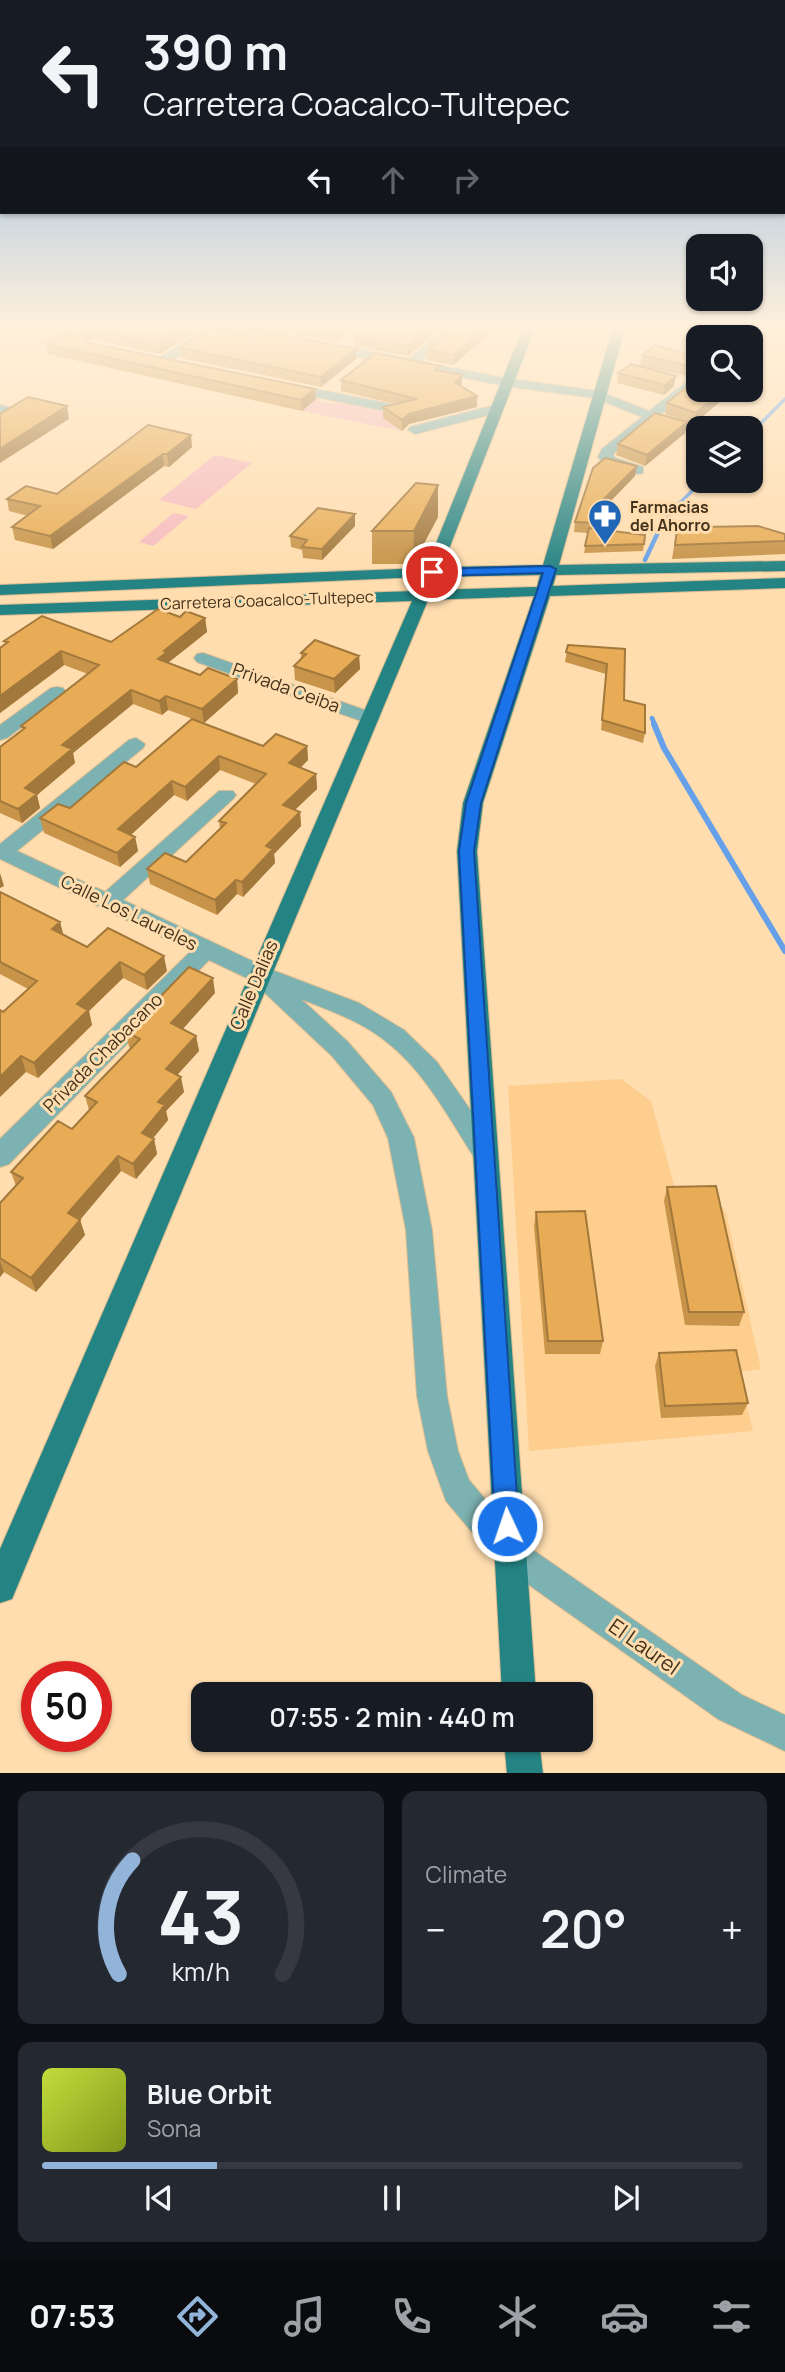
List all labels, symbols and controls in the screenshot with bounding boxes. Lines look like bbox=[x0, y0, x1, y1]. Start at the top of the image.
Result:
text: 390 m bbox=[143, 18, 288, 85]
icon: left bbox=[28, 28, 119, 119]
text: Carretera Coacalco-Tultepec bbox=[143, 82, 570, 126]
icon: left bbox=[301, 161, 339, 199]
icon: ahead bbox=[374, 161, 412, 199]
icon: right bbox=[447, 161, 485, 199]
map controls bbox=[686, 234, 763, 493]
button: sound bbox=[686, 234, 763, 311]
button: search bbox=[686, 325, 763, 402]
button: layers bbox=[686, 416, 763, 493]
place label: Farmacias del Ahorro bbox=[630, 496, 710, 536]
pharmacy icon: Farmacias del Ahorro bbox=[586, 497, 624, 546]
pin bbox=[402, 542, 462, 602]
icon: arrive bbox=[413, 553, 451, 591]
street label: Carretera Coacalco-Tultepec bbox=[160, 585, 374, 615]
street label: Privada Ceiba bbox=[229, 657, 343, 718]
street label: Calle Los Laureles bbox=[57, 869, 202, 956]
street label: Calle Dalias bbox=[223, 936, 283, 1033]
street label: Privada Chabacano bbox=[37, 987, 167, 1117]
position arrow bbox=[470, 1489, 544, 1563]
street label: El Laurel bbox=[604, 1612, 686, 1681]
speed limit sign: 50 bbox=[21, 1661, 112, 1752]
text: 07:55 · 2 min · 440 m bbox=[269, 1699, 515, 1735]
text: Climate bbox=[426, 1858, 507, 1890]
text: 43 bbox=[157, 1866, 244, 1966]
text: 20° bbox=[540, 1893, 627, 1964]
text: − bbox=[426, 1903, 446, 1955]
text: + bbox=[721, 1903, 743, 1955]
text: km/h bbox=[172, 1953, 230, 1988]
text: Blue Orbit bbox=[147, 2076, 272, 2112]
text: Sona bbox=[147, 2112, 201, 2144]
icon: previous bbox=[140, 2179, 178, 2217]
icon: pause bbox=[373, 2179, 411, 2217]
icon: next bbox=[607, 2179, 645, 2217]
icon: directions bbox=[173, 2292, 222, 2341]
icon: music bbox=[280, 2292, 329, 2341]
icon: phone bbox=[387, 2292, 436, 2341]
icon: climate bbox=[493, 2292, 542, 2341]
icon: car bbox=[600, 2292, 649, 2341]
icon: filters bbox=[707, 2292, 756, 2341]
text: 07:53 bbox=[29, 2294, 115, 2338]

